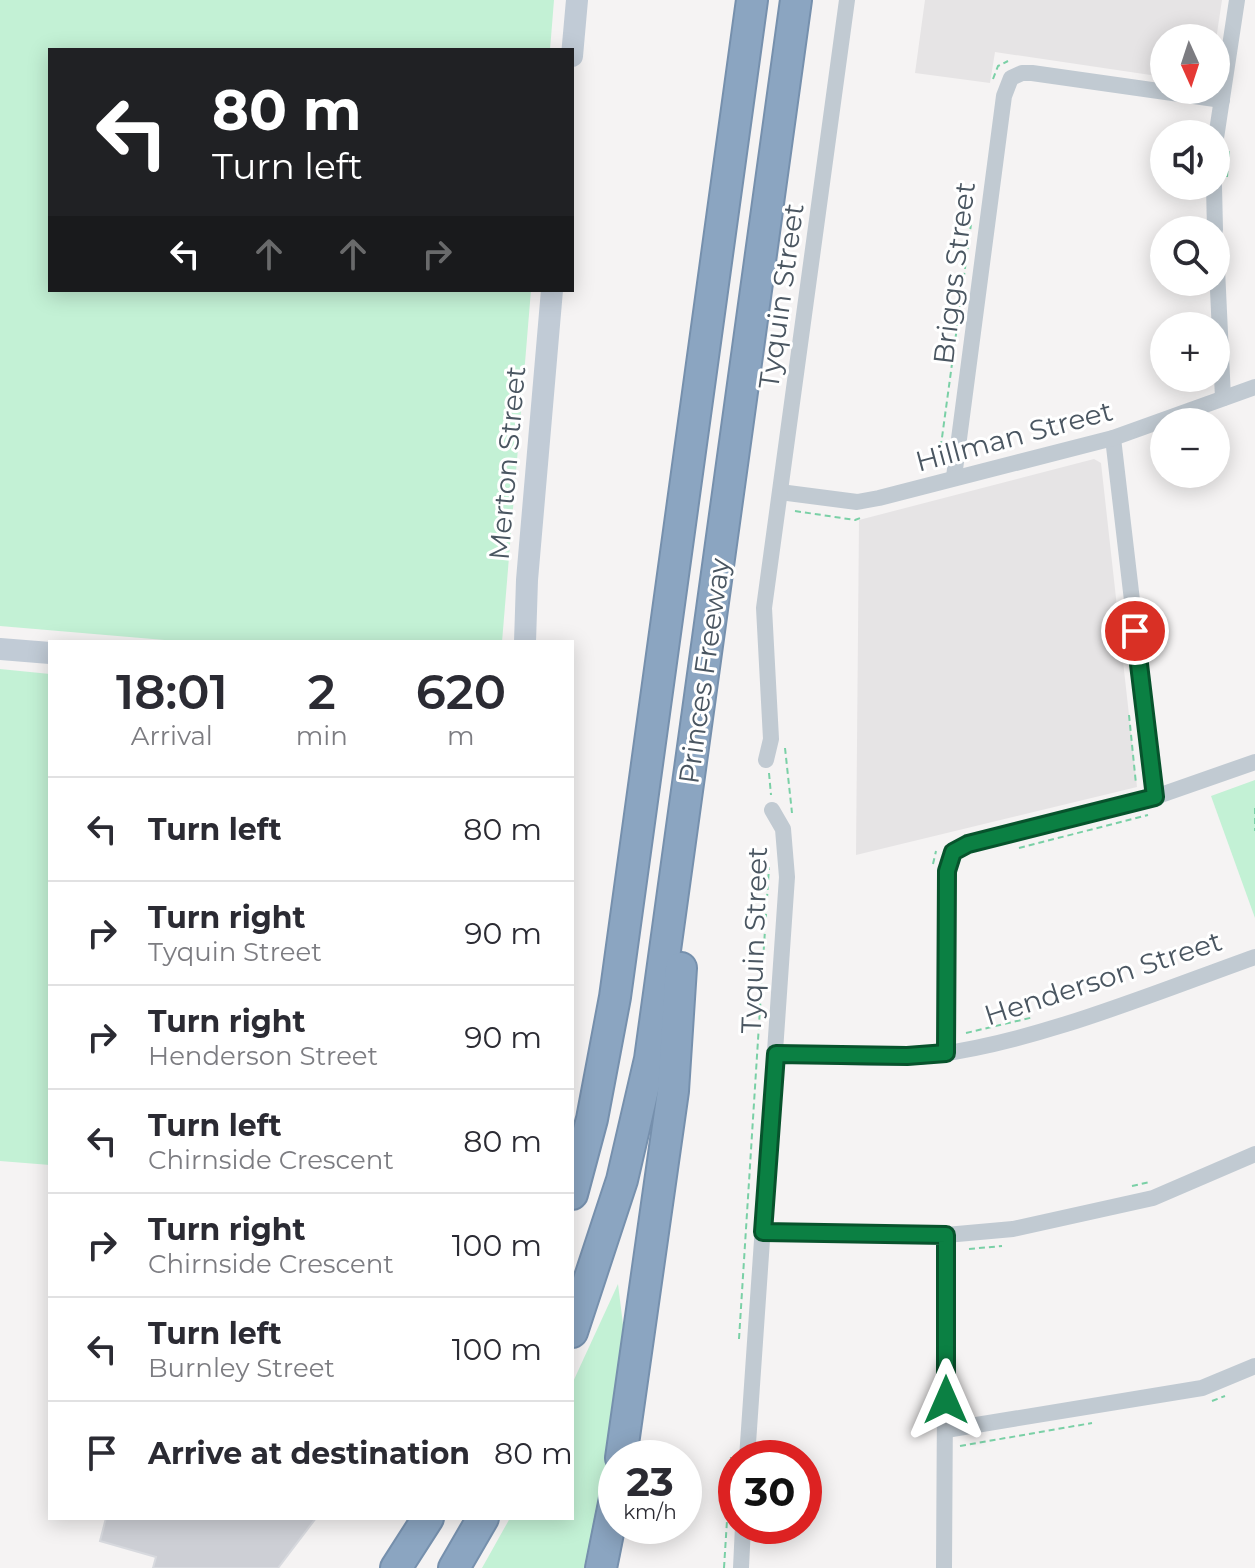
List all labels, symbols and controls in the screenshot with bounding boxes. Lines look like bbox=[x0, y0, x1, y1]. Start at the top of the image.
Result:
north arrow bbox=[1150, 24, 1230, 104]
map controls bbox=[1150, 24, 1230, 488]
text: 80 m bbox=[212, 76, 362, 144]
icon: left bbox=[80, 80, 184, 184]
button: sound bbox=[1150, 120, 1230, 200]
text: Turn left bbox=[212, 144, 363, 188]
street label: Briggs Street bbox=[926, 180, 982, 366]
street label: Tyquin Street bbox=[751, 201, 811, 391]
button: search bbox=[1150, 216, 1230, 296]
icon: left bbox=[163, 232, 207, 276]
icon: ahead bbox=[247, 232, 291, 276]
icon: ahead bbox=[331, 232, 375, 276]
icon: right bbox=[415, 232, 459, 276]
button: + bbox=[1150, 312, 1230, 392]
street label: Merton Street bbox=[482, 365, 532, 561]
street label: Hillman Street bbox=[912, 393, 1116, 479]
button: − bbox=[1150, 408, 1230, 488]
street label: Princes Freeway bbox=[671, 555, 737, 786]
pin bbox=[1101, 597, 1169, 665]
icon: arrive bbox=[1113, 609, 1157, 653]
text: 18:01 bbox=[116, 663, 228, 721]
text: 2 bbox=[308, 663, 336, 721]
text: 620 bbox=[416, 663, 506, 721]
text: Arrival bbox=[131, 720, 213, 752]
text: min bbox=[296, 720, 348, 752]
text: m bbox=[447, 720, 475, 752]
icon: left bbox=[80, 807, 124, 851]
text: Turn left bbox=[148, 811, 281, 848]
text: 80 m bbox=[463, 811, 542, 848]
street label: Tyquin Street bbox=[734, 846, 774, 1034]
text: Turn right bbox=[148, 899, 305, 936]
icon: right bbox=[80, 911, 124, 955]
text: 90 m bbox=[464, 915, 542, 952]
street label: Henderson Street bbox=[980, 924, 1226, 1032]
text: Tyquin Street bbox=[148, 936, 322, 968]
text: Turn right bbox=[148, 1003, 305, 1040]
icon: right bbox=[80, 1015, 124, 1059]
text: 90 m bbox=[464, 1019, 542, 1056]
text: Henderson Street bbox=[148, 1040, 378, 1072]
text: Turn left bbox=[148, 1107, 281, 1144]
icon: left bbox=[80, 1119, 124, 1163]
text: 80 m bbox=[463, 1123, 542, 1160]
text: Chirnside Crescent bbox=[148, 1144, 394, 1176]
text: Turn right bbox=[148, 1211, 305, 1248]
icon: right bbox=[80, 1223, 124, 1267]
text: 100 m bbox=[452, 1227, 542, 1264]
text: Chirnside Crescent bbox=[148, 1248, 394, 1280]
text: Turn left bbox=[148, 1315, 281, 1352]
icon: left bbox=[80, 1327, 124, 1371]
text: 100 m bbox=[452, 1331, 542, 1368]
text: Burnley Street bbox=[148, 1352, 335, 1384]
position arrow bbox=[904, 1358, 988, 1442]
icon: arrive bbox=[80, 1431, 124, 1475]
text: Arrive at destination bbox=[148, 1435, 470, 1472]
text: 80 m bbox=[494, 1435, 573, 1472]
speed limit sign: 30 bbox=[718, 1440, 822, 1544]
text: 23 bbox=[626, 1457, 674, 1506]
text: km/h bbox=[623, 1500, 677, 1524]

